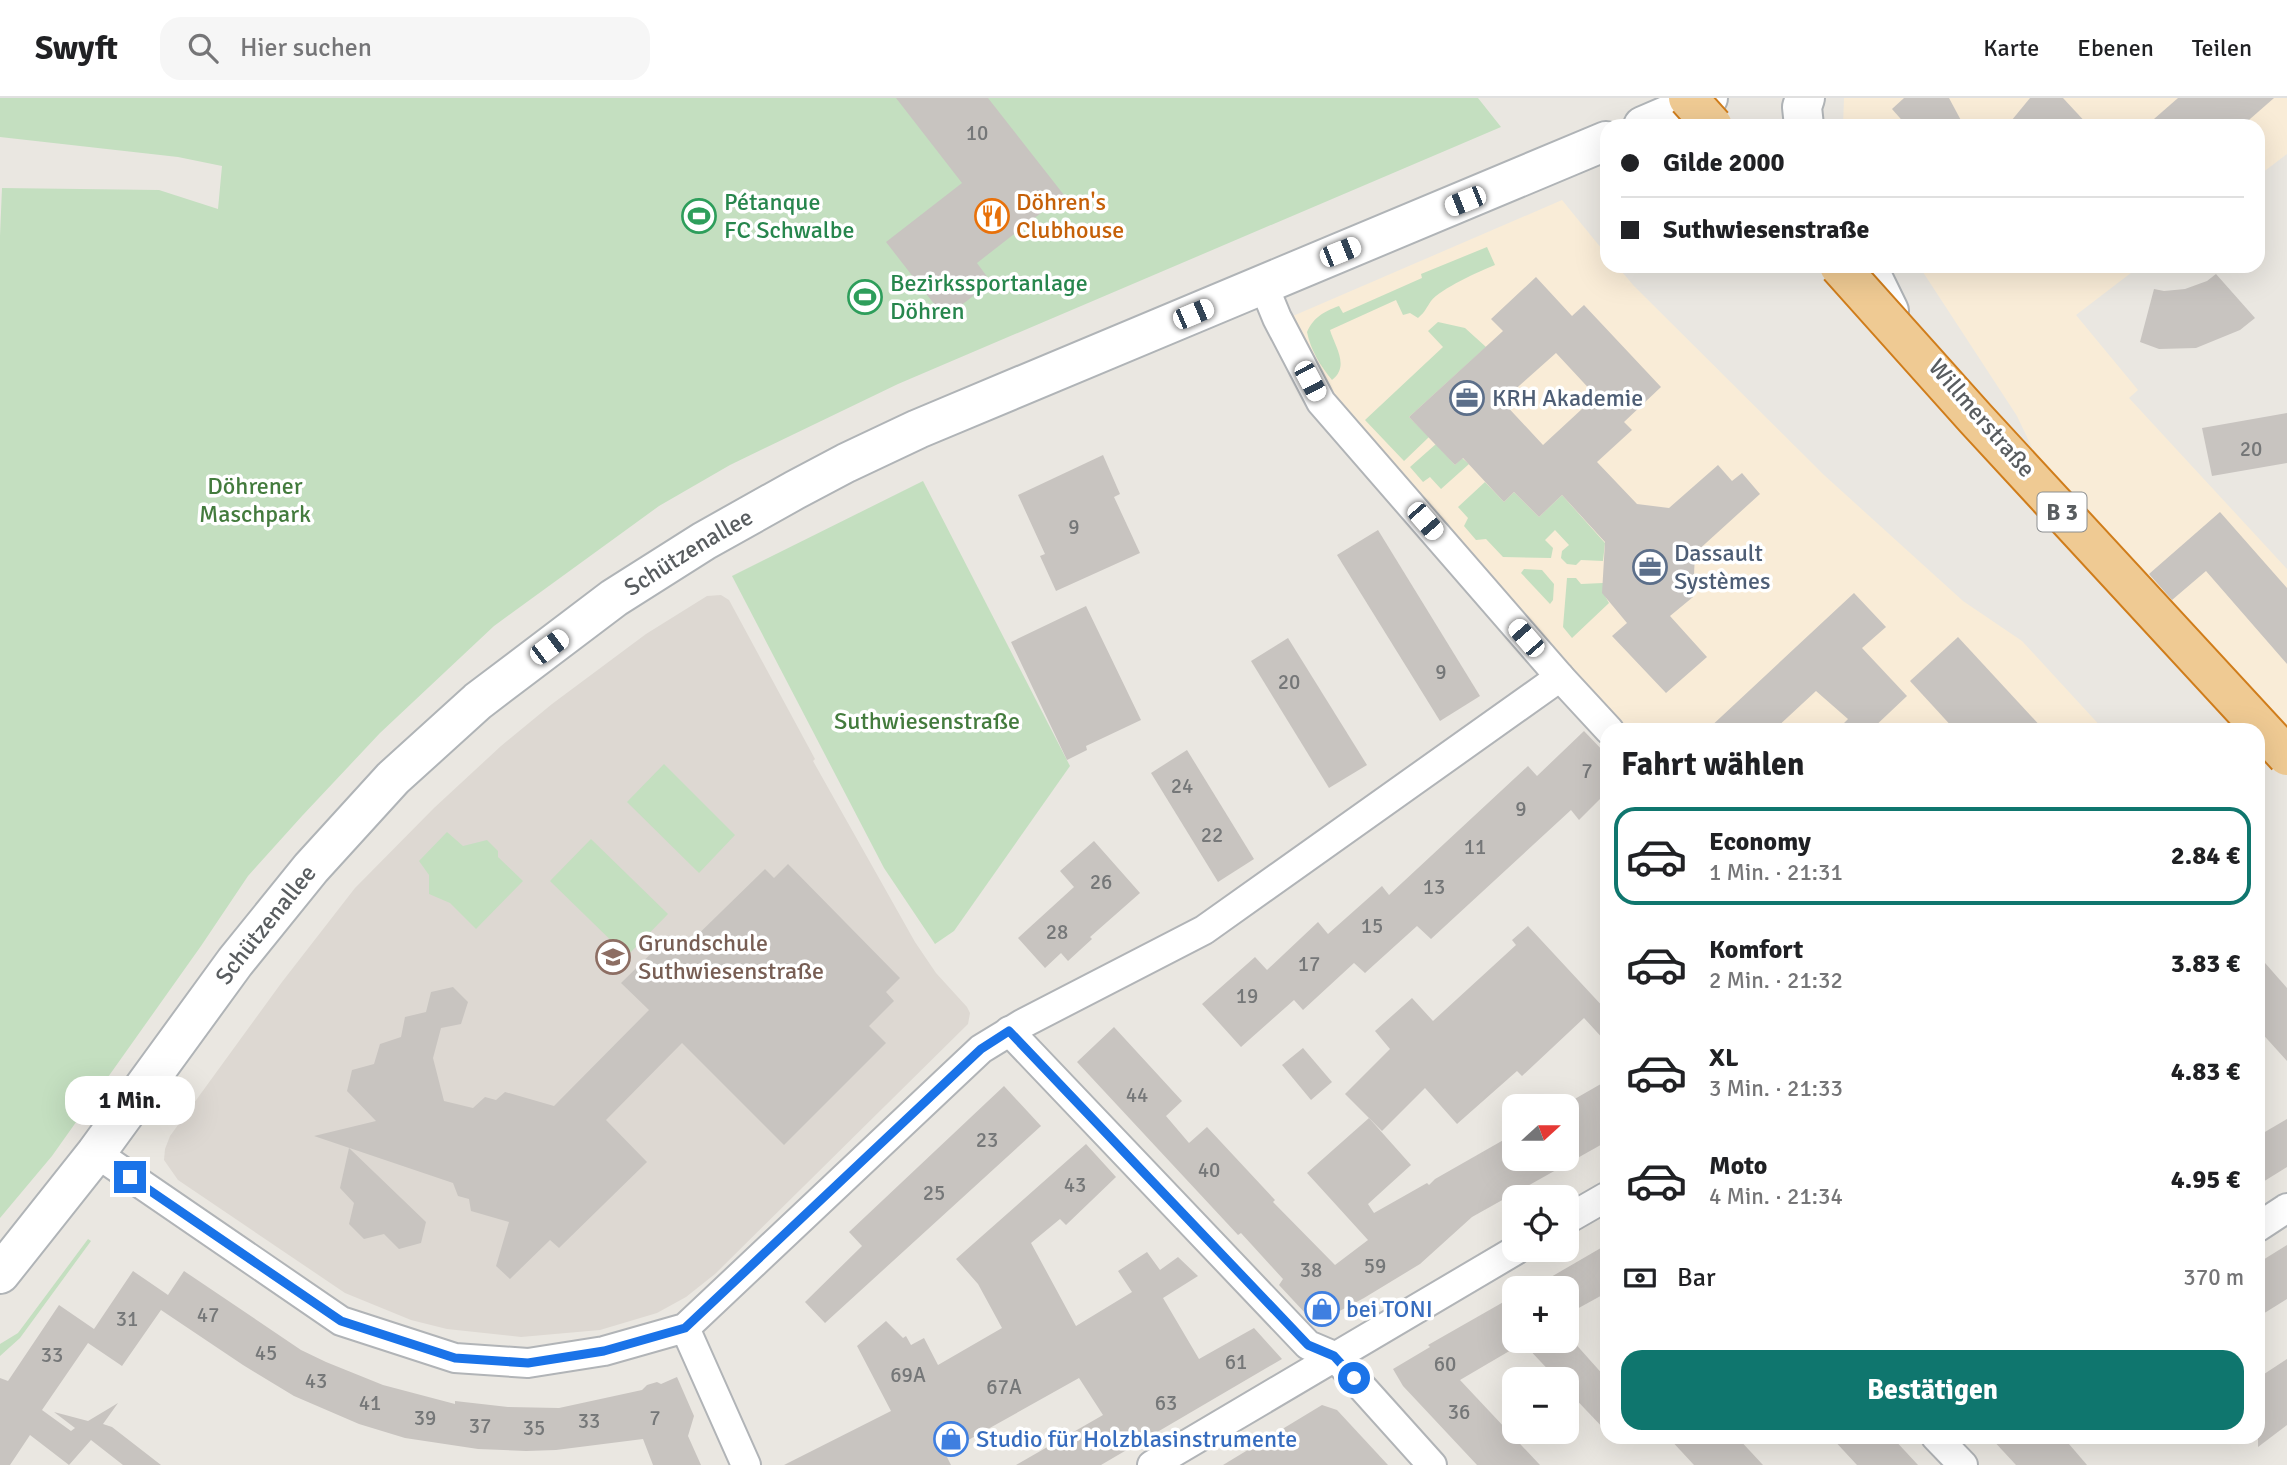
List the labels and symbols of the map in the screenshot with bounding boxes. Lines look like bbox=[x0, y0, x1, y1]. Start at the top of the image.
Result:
house number: 10 bbox=[966, 120, 988, 146]
car bbox=[1442, 183, 1489, 219]
place label: Pétanque FC Schwalbe bbox=[724, 187, 855, 245]
place label: Döhren's Clubhouse bbox=[1016, 187, 1124, 245]
sports icon: Pétanque FC Schwalbe bbox=[680, 197, 718, 235]
restaurant icon: Döhren's Clubhouse bbox=[973, 197, 1011, 235]
car bbox=[1317, 234, 1364, 270]
place label: Bezirkssportanlage Döhren bbox=[890, 268, 1088, 326]
sports icon: Bezirkssportanlage Döhren bbox=[846, 278, 884, 316]
car bbox=[1170, 296, 1217, 332]
street label: Willmerstraße bbox=[1922, 352, 2042, 484]
car bbox=[1291, 358, 1330, 404]
office icon: KRH Akademie bbox=[1448, 379, 1486, 417]
place label: KRH Akademie bbox=[1492, 383, 1643, 413]
house number: 20 bbox=[2240, 436, 2262, 462]
park label: Döhrener Maschpark bbox=[199, 471, 311, 529]
road number: B 3 bbox=[2038, 492, 2086, 532]
car bbox=[1404, 498, 1447, 544]
street label: Schützenallee bbox=[619, 502, 758, 603]
house number: 9 bbox=[1068, 514, 1080, 540]
place label: Dassault Systèmes bbox=[1674, 538, 1770, 596]
office icon: Dassault Systèmes bbox=[1631, 548, 1669, 586]
car bbox=[1505, 615, 1548, 661]
car bbox=[526, 626, 573, 668]
house number: 9 bbox=[1435, 659, 1447, 685]
house number: 20 bbox=[1278, 669, 1300, 695]
park label: Suthwiesenstraße bbox=[834, 706, 1020, 736]
house number: 7 bbox=[1581, 758, 1593, 784]
house number: 24 bbox=[1171, 773, 1193, 799]
house number: 9 bbox=[1515, 796, 1527, 822]
house number: 22 bbox=[1201, 822, 1223, 848]
house number: 11 bbox=[1464, 834, 1486, 860]
street label: Schützenallee bbox=[209, 859, 323, 990]
house number: 26 bbox=[1090, 869, 1112, 895]
house number: 13 bbox=[1423, 874, 1445, 900]
house number: 15 bbox=[1361, 913, 1383, 939]
house number: 28 bbox=[1046, 919, 1068, 945]
place label: Grundschule Suthwiesenstraße bbox=[638, 928, 824, 986]
school or university icon: Grundschule Suthwiesenstraße bbox=[594, 938, 632, 976]
house number: 17 bbox=[1298, 951, 1320, 977]
house number: 19 bbox=[1236, 983, 1258, 1009]
callout: 1 Min. bbox=[65, 1076, 195, 1124]
house number: 44 bbox=[1126, 1082, 1148, 1108]
north arrow bbox=[1502, 1094, 1578, 1171]
house number: 23 bbox=[976, 1127, 998, 1153]
house number: 40 bbox=[1198, 1157, 1220, 1183]
route end bbox=[114, 1161, 146, 1193]
house number: 43 bbox=[1064, 1172, 1086, 1198]
house number: 25 bbox=[923, 1180, 945, 1206]
house number: 59 bbox=[1364, 1253, 1386, 1279]
house number: 38 bbox=[1300, 1257, 1322, 1283]
shop icon: bei TONI bbox=[1303, 1290, 1341, 1328]
place label: bei TONI bbox=[1346, 1294, 1433, 1324]
house number: 47 bbox=[197, 1302, 219, 1328]
house number: 31 bbox=[116, 1306, 138, 1332]
house number: 45 bbox=[255, 1340, 277, 1366]
house number: 33 bbox=[41, 1342, 63, 1368]
house number: 61 bbox=[1225, 1349, 1247, 1375]
house number: 60 bbox=[1434, 1351, 1456, 1377]
house number: 69A bbox=[890, 1362, 926, 1388]
route start bbox=[1338, 1362, 1370, 1394]
house number: 43 bbox=[305, 1368, 327, 1394]
house number: 67A bbox=[986, 1374, 1022, 1400]
house number: 41 bbox=[359, 1390, 381, 1416]
house number: 63 bbox=[1155, 1390, 1177, 1416]
house number: 36 bbox=[1448, 1399, 1470, 1425]
house number: 39 bbox=[414, 1405, 436, 1431]
house number: 7 bbox=[649, 1405, 661, 1431]
house number: 33 bbox=[578, 1408, 600, 1434]
house number: 37 bbox=[469, 1413, 491, 1439]
house number: 35 bbox=[523, 1415, 545, 1441]
shop icon: Studio für Holzblasinstrumente bbox=[932, 1420, 970, 1458]
place label: Studio für Holzblasinstrumente bbox=[976, 1424, 1297, 1454]

